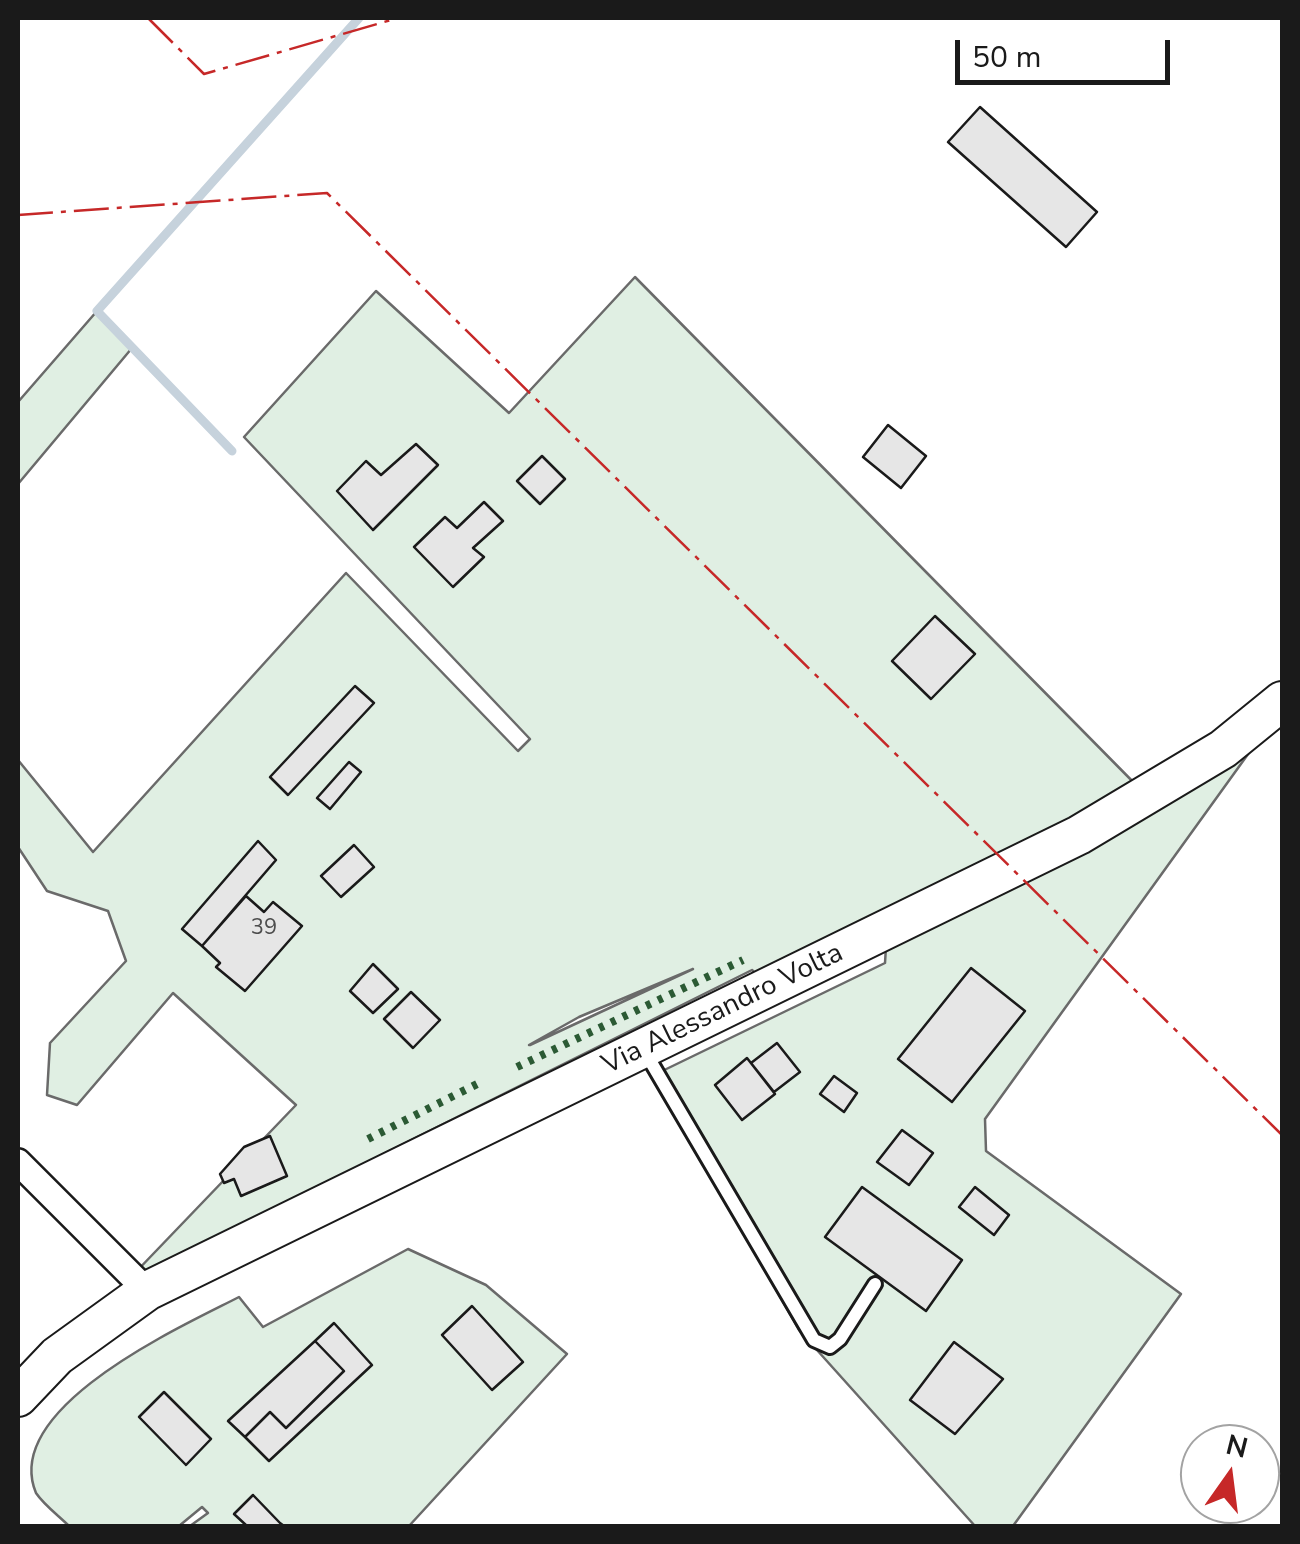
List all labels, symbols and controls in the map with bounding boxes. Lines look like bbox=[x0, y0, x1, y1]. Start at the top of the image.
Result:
scale bar bbox=[960, 20, 1175, 82]
text: 50 m bbox=[972, 37, 1041, 78]
house number: 39 bbox=[251, 916, 277, 942]
street label: Via Alessandro Volta bbox=[597, 937, 849, 1083]
north arrow bbox=[1180, 1424, 1280, 1524]
text: N bbox=[1222, 1426, 1252, 1468]

